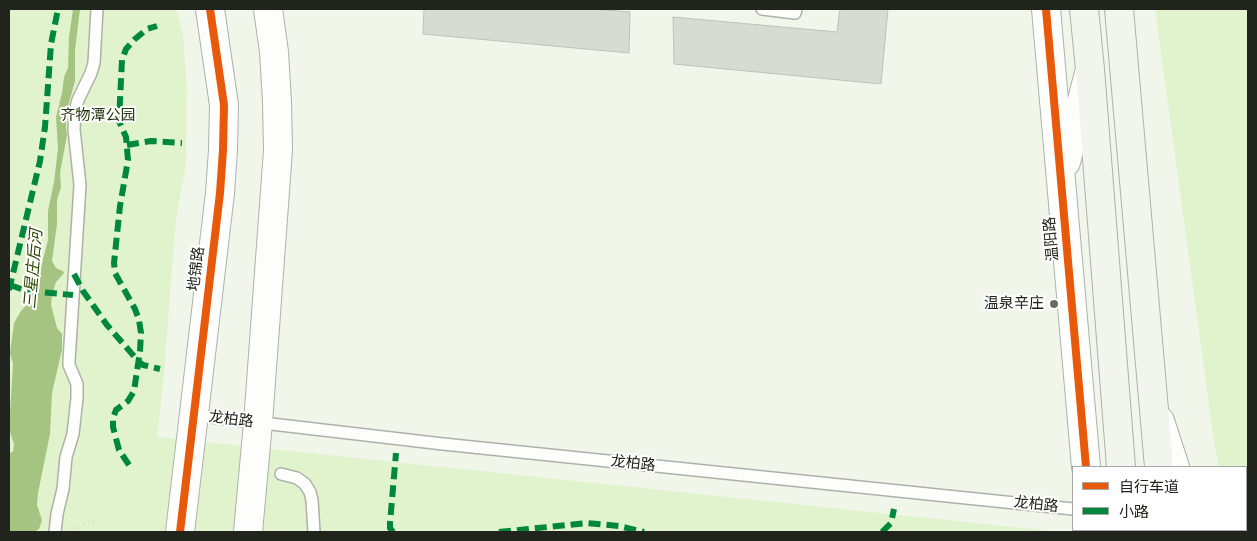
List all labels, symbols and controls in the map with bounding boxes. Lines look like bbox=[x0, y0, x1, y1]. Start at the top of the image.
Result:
park label: 齐物潭公园 bbox=[61, 107, 135, 125]
street label: 温阳路 bbox=[1041, 216, 1063, 262]
water label: 三星庄后河 bbox=[21, 228, 47, 310]
street label: 地锦路 bbox=[185, 246, 209, 292]
place label: 温泉辛庄 bbox=[984, 295, 1044, 313]
marker: 温泉辛庄 bbox=[1048, 298, 1060, 310]
street label: 龙柏路 bbox=[208, 408, 254, 432]
street label: 龙柏路 bbox=[610, 453, 656, 475]
legend bbox=[1072, 466, 1247, 531]
text: 自行车道 bbox=[1119, 478, 1179, 496]
street label: 龙柏路 bbox=[1013, 494, 1059, 516]
text: 小路 bbox=[1119, 503, 1149, 521]

